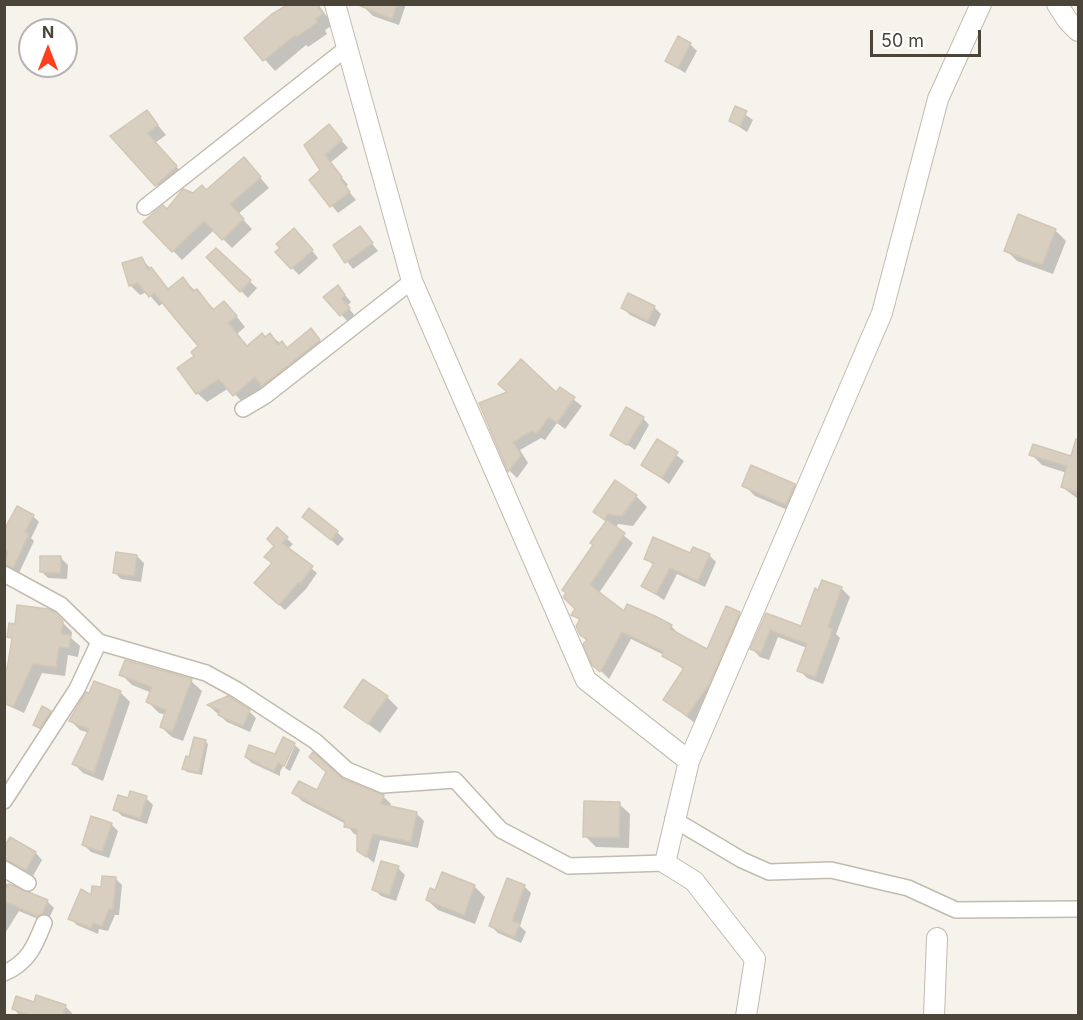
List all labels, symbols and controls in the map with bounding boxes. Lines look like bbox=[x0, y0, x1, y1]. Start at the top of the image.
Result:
north arrow bbox=[18, 18, 78, 78]
scale bar bbox=[873, 18, 984, 56]
text: N bbox=[42, 22, 54, 42]
text: 50 m bbox=[881, 30, 924, 51]

